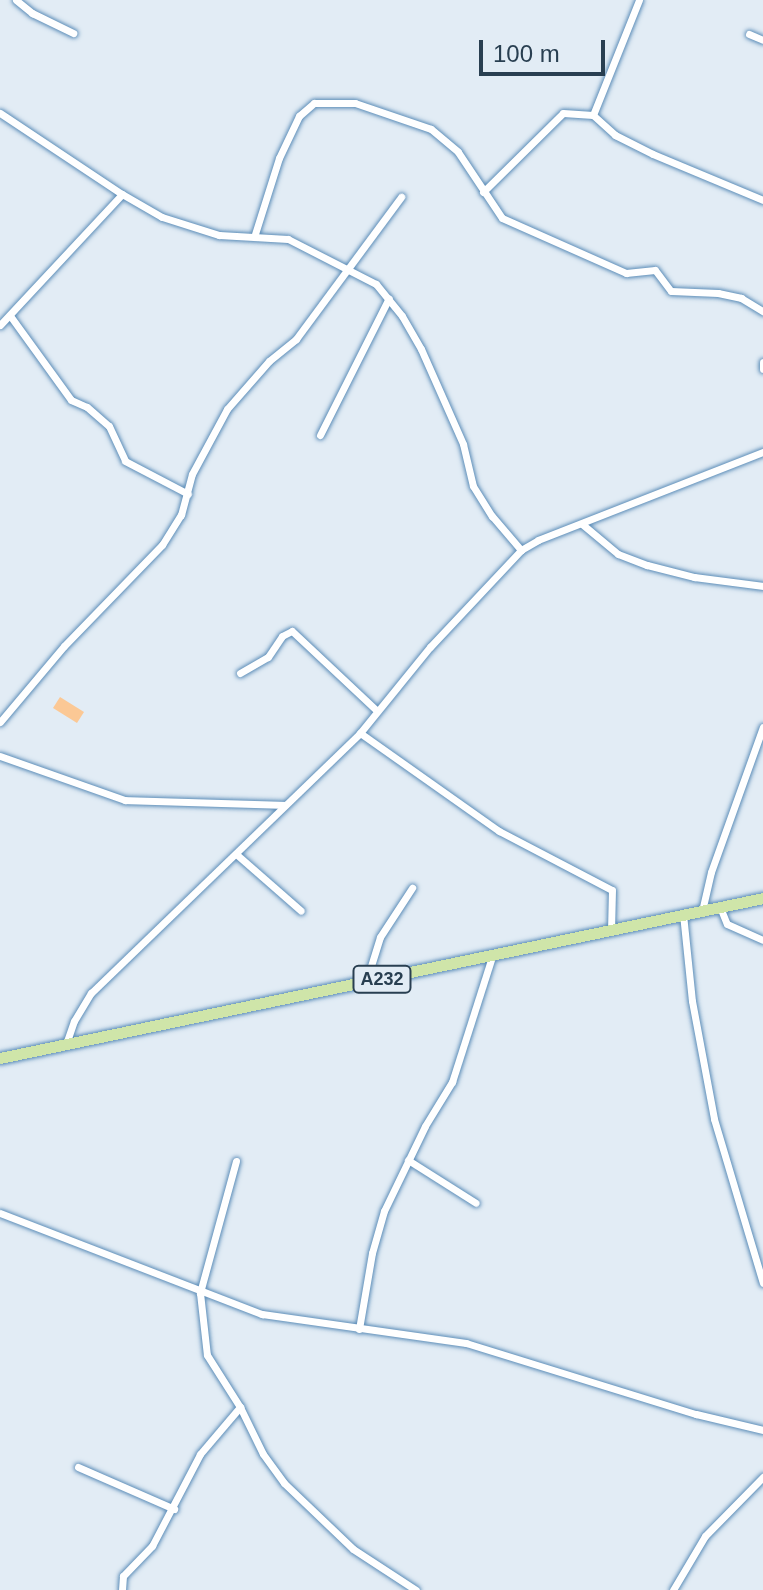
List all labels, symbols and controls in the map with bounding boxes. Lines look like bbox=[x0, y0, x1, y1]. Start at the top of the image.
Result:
scale bar bbox=[483, 24, 609, 74]
text: 100 m bbox=[493, 40, 560, 67]
road number: A232 bbox=[352, 965, 412, 993]

